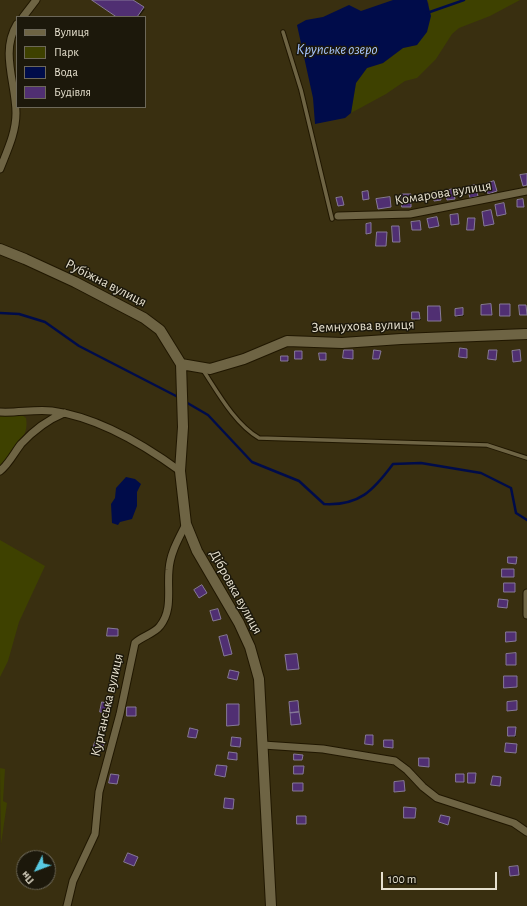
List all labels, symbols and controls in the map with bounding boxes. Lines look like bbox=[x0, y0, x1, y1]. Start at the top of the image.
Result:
legend bbox=[16, 16, 146, 108]
text: Вулиця bbox=[54, 26, 89, 38]
water label: Крупське озеро bbox=[296, 40, 378, 58]
text: Парк bbox=[54, 46, 79, 58]
text: Вода bbox=[54, 66, 78, 78]
text: Будівля bbox=[54, 86, 91, 98]
street label: Комарова вулиця bbox=[393, 177, 493, 209]
street label: Рубіжна вулиця bbox=[63, 255, 149, 311]
street label: Земнухова вулиця bbox=[311, 316, 415, 336]
street label: Дібровка вулиця bbox=[206, 547, 266, 637]
street label: Курганська вулиця bbox=[87, 652, 127, 758]
north arrow bbox=[16, 850, 56, 890]
scale bar bbox=[383, 864, 499, 890]
text: Пн bbox=[19, 869, 36, 886]
text: 100 m bbox=[388, 873, 416, 885]

